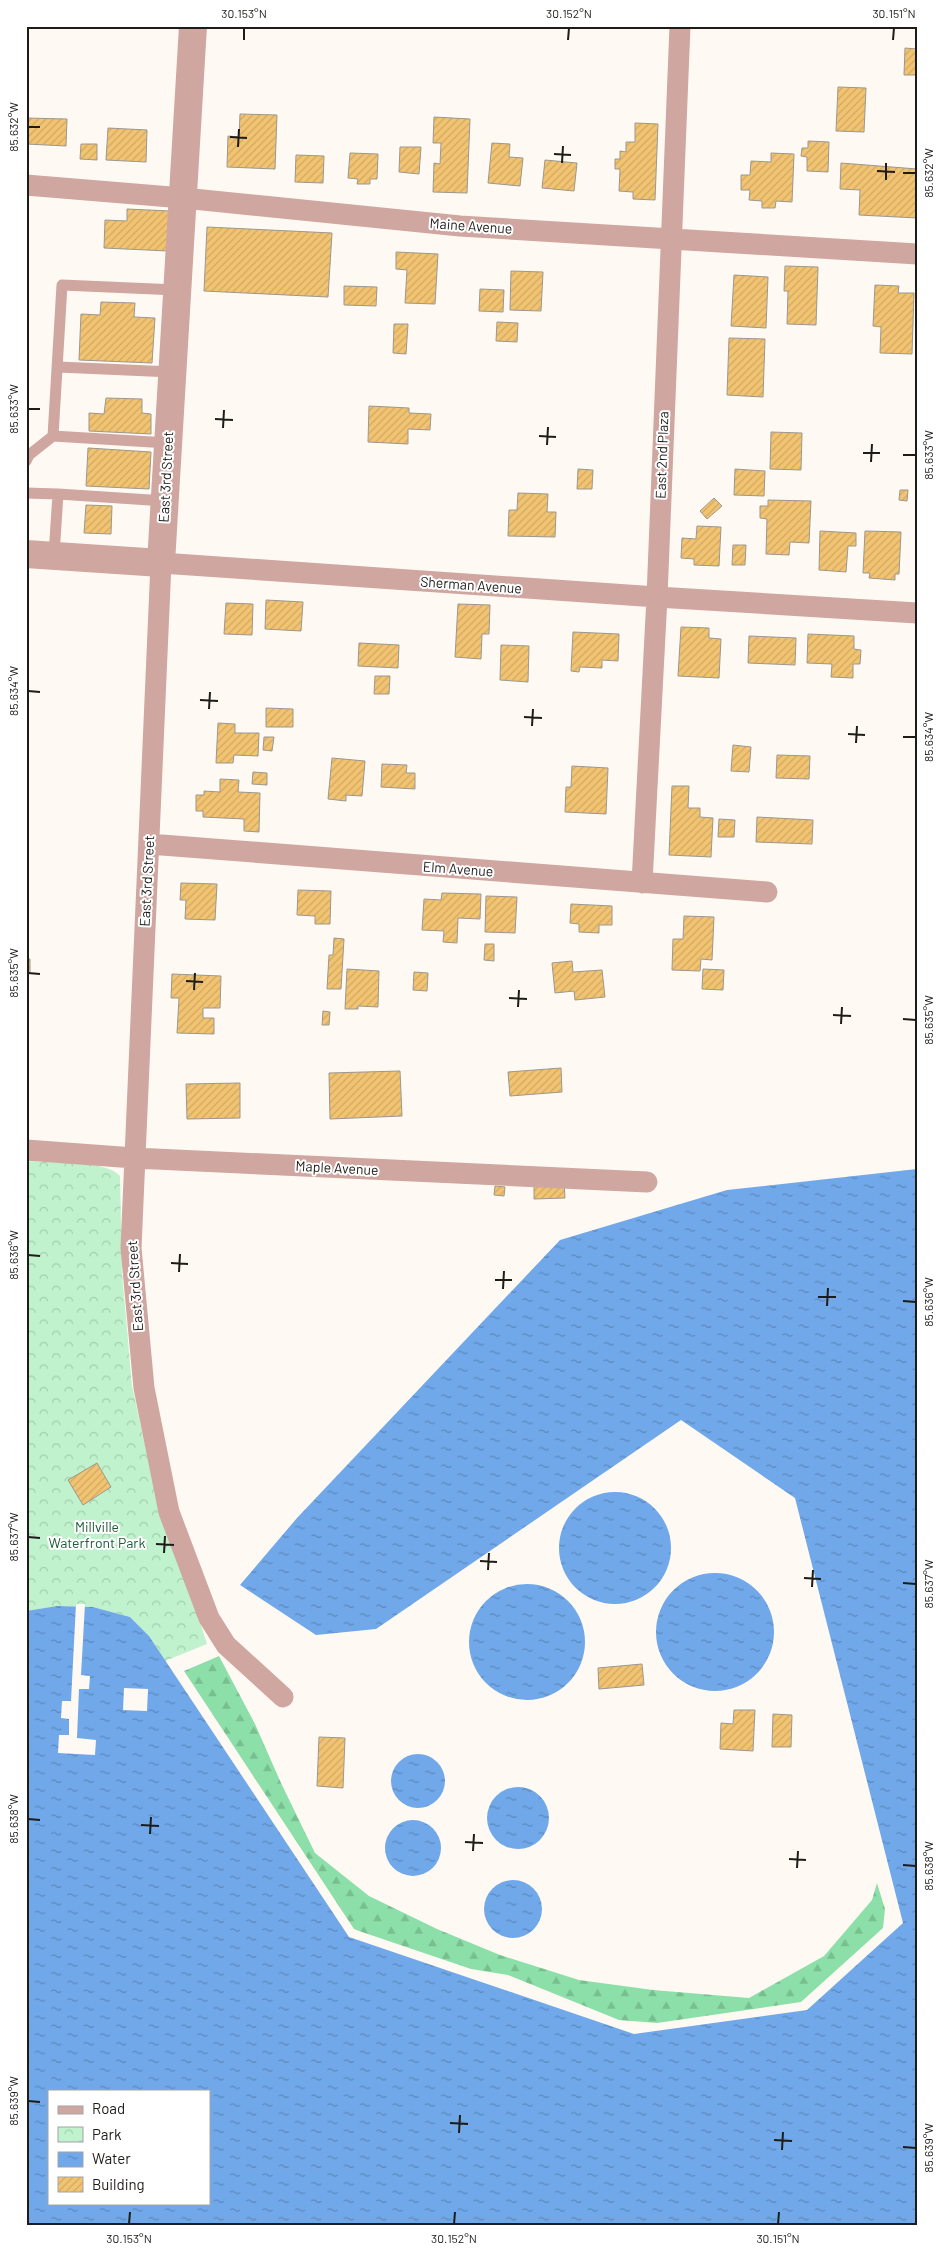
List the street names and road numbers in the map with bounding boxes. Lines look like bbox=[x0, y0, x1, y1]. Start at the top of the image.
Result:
street label: Maine Avenue bbox=[429, 214, 513, 237]
street label: East 2nd Plaza bbox=[651, 411, 672, 499]
street label: East 3rd Street bbox=[155, 431, 176, 523]
street label: Sherman Avenue bbox=[420, 572, 522, 597]
street label: East 3rd Street bbox=[136, 835, 157, 927]
street label: Elm Avenue bbox=[422, 858, 494, 879]
street label: Maple Avenue bbox=[295, 1157, 379, 1178]
street label: East 3rd Street bbox=[123, 1240, 146, 1332]

